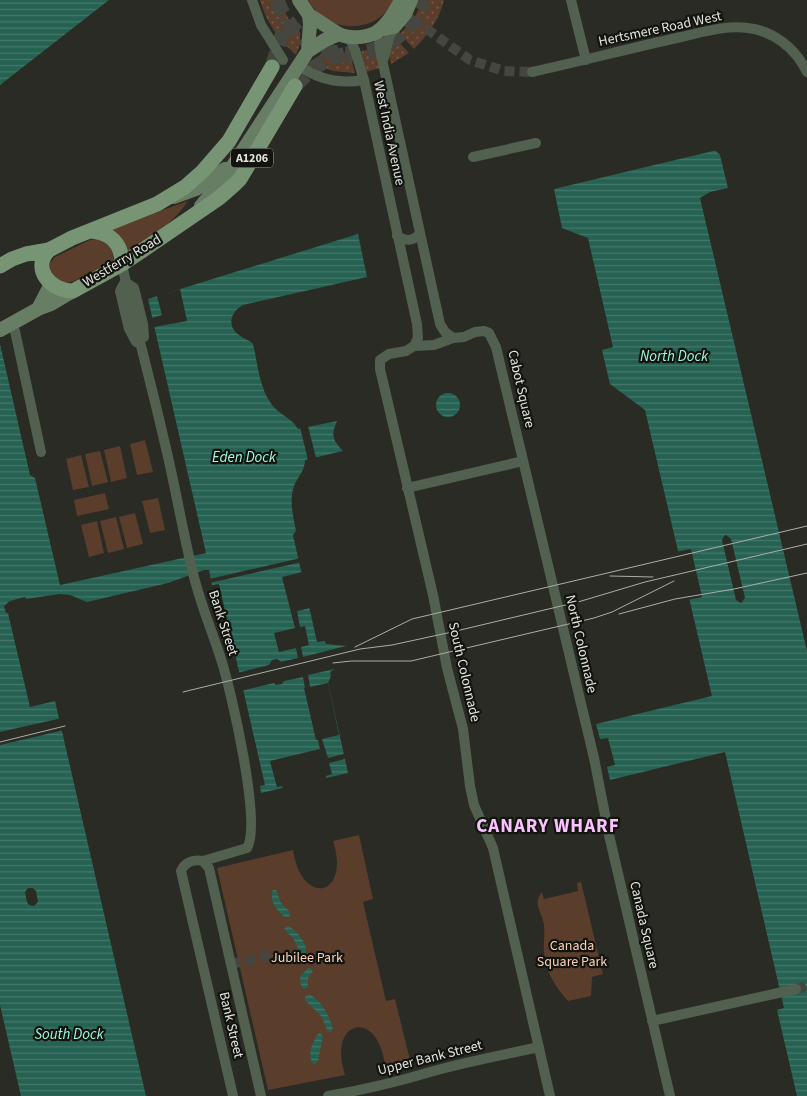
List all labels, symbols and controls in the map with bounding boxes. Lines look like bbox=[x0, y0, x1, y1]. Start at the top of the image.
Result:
street label: Hertsmere Road West bbox=[597, 6, 724, 52]
street label: West India Avenue bbox=[368, 79, 410, 187]
road number: A1206 bbox=[231, 148, 273, 168]
street label: Westferry Road bbox=[79, 230, 165, 292]
water label: North Dock bbox=[640, 346, 709, 367]
street label: Cabot Square bbox=[502, 348, 540, 430]
water label: Eden Dock bbox=[212, 447, 277, 468]
street label: Bank Street bbox=[203, 588, 243, 659]
street label: North Colonnade bbox=[560, 593, 602, 695]
street label: South Colonnade bbox=[443, 620, 485, 724]
district label: CANARY WHARF bbox=[476, 813, 620, 840]
street label: Canada Square bbox=[624, 879, 664, 971]
park label: Canada Square Park bbox=[537, 936, 607, 972]
park label: Jubilee Park bbox=[271, 948, 343, 968]
street label: Bank Street bbox=[214, 990, 248, 1061]
water label: South Dock bbox=[34, 1024, 104, 1045]
street label: Upper Bank Street bbox=[376, 1035, 485, 1081]

